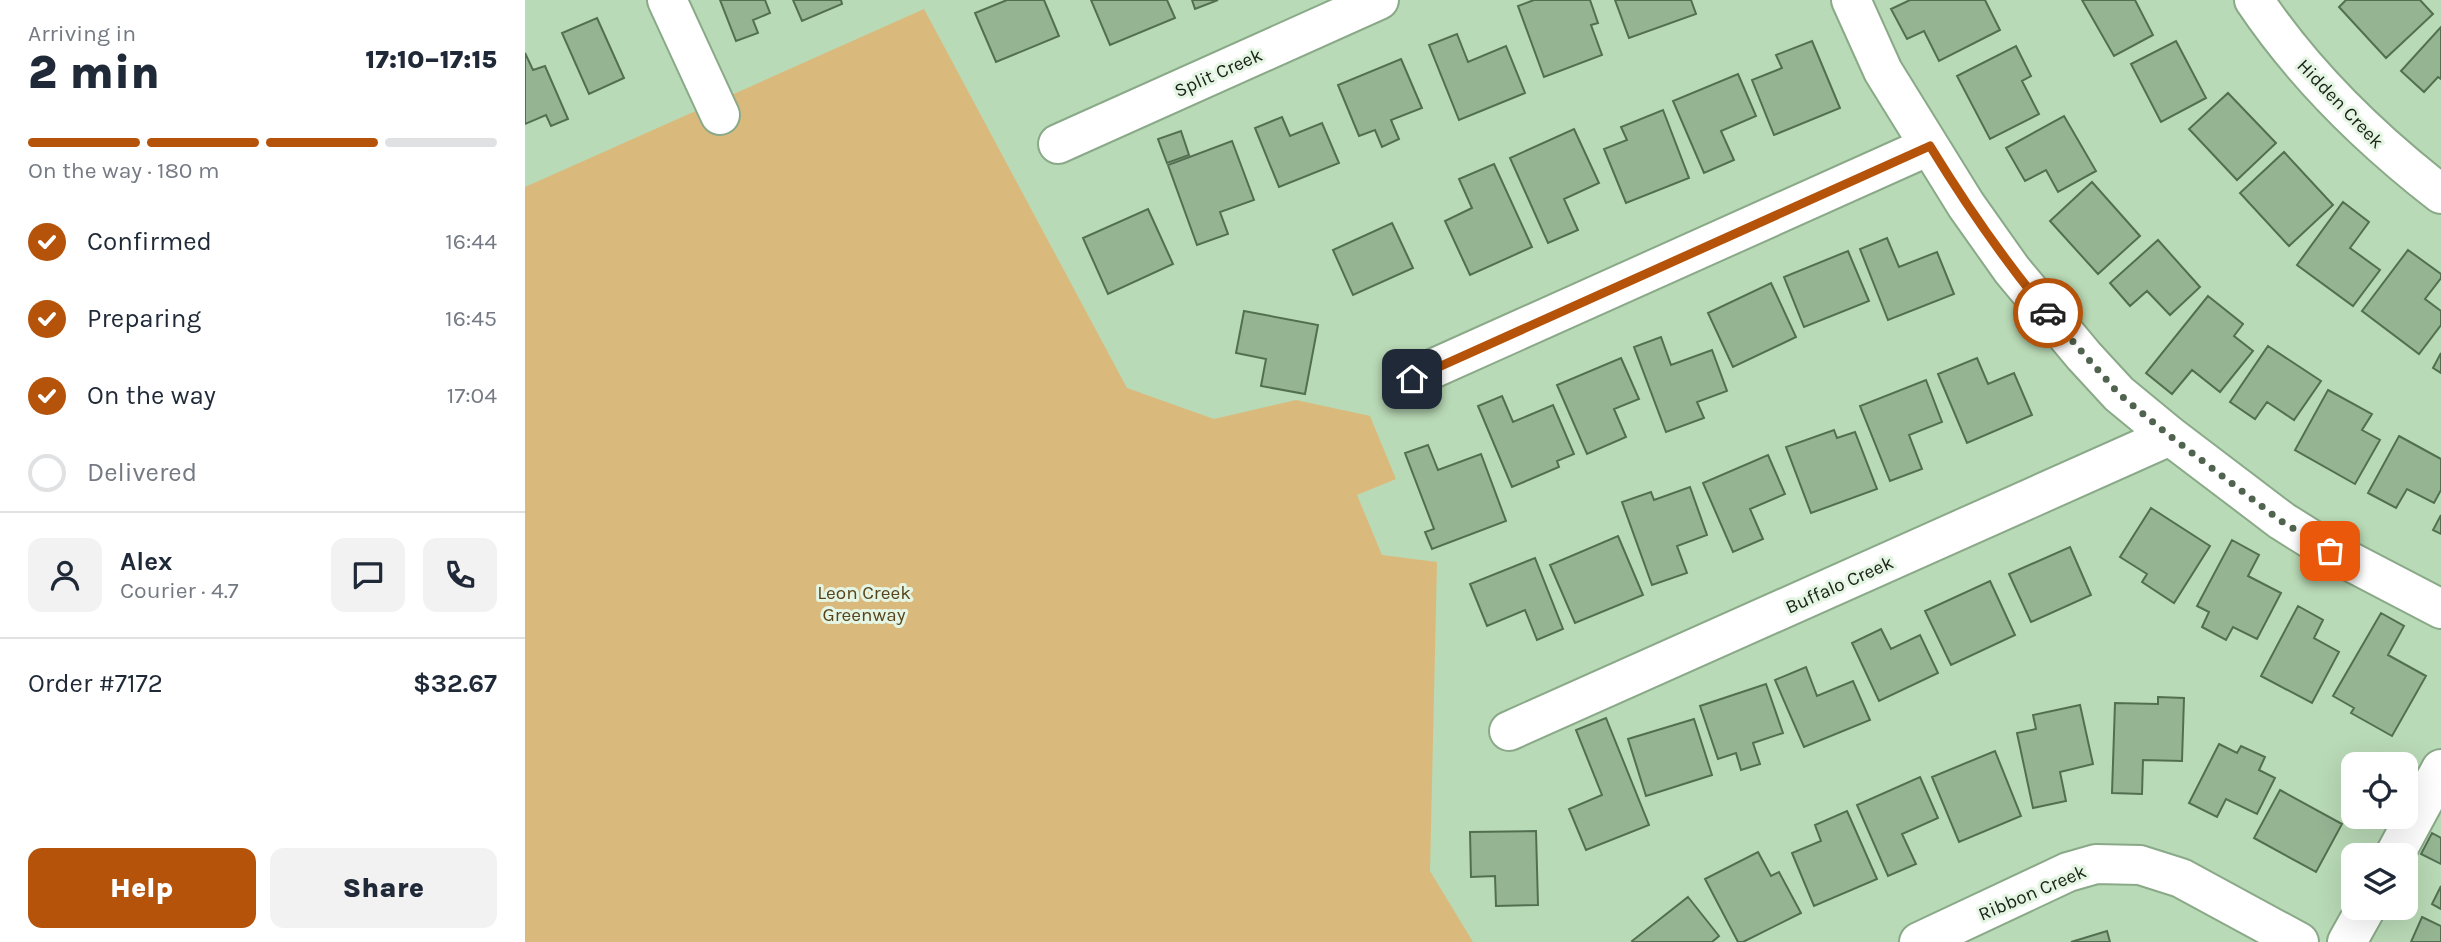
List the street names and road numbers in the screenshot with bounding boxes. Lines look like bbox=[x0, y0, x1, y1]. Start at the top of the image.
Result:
street label: Split Creek bbox=[1171, 44, 1266, 102]
street label: Hidden Creek bbox=[2292, 55, 2388, 153]
street label: Buffalo Creek bbox=[1782, 551, 1897, 619]
street label: Ribbon Creek bbox=[1975, 860, 2090, 925]

